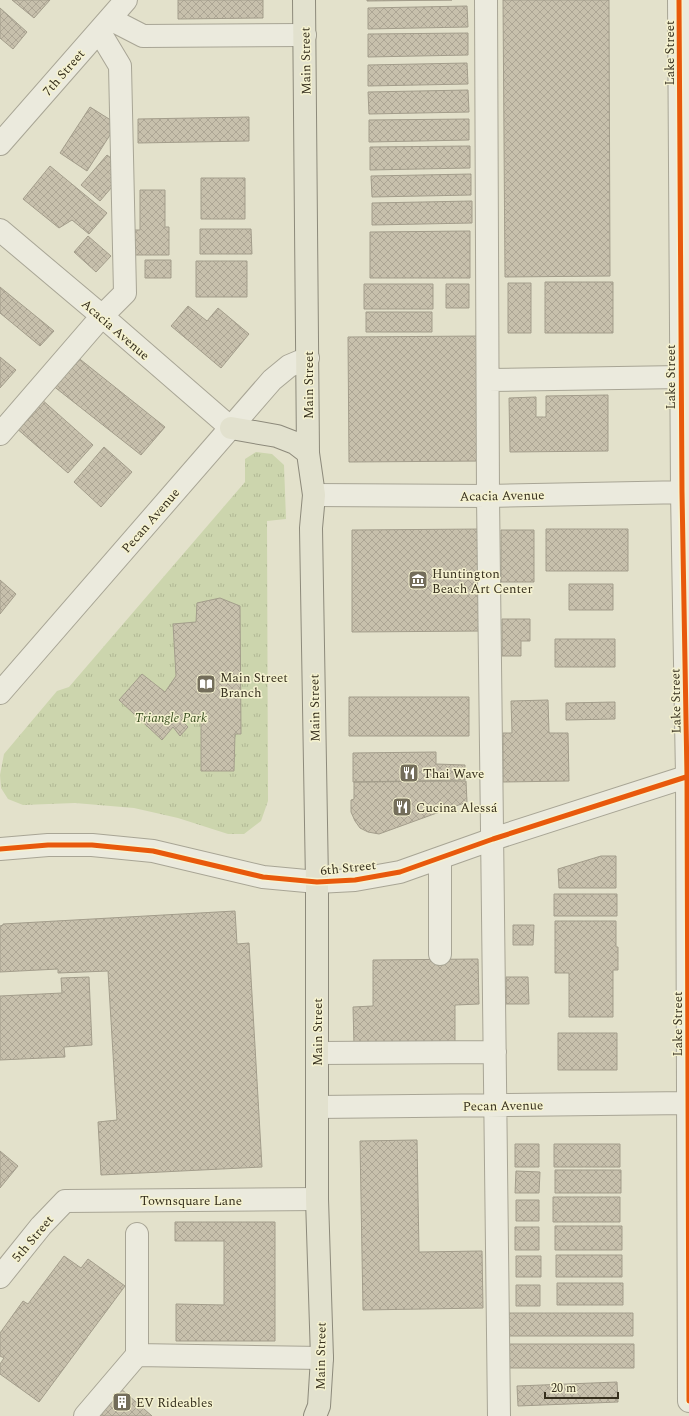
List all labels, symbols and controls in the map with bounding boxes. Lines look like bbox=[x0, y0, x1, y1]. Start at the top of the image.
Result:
street label: Lake Street bbox=[660, 20, 680, 86]
street label: Main Street bbox=[295, 27, 317, 95]
street label: 7th Street bbox=[38, 45, 90, 100]
street label: Acacia Avenue bbox=[77, 294, 154, 365]
street label: Lake Street bbox=[661, 344, 681, 410]
street label: Main Street bbox=[299, 351, 319, 419]
street label: Pecan Avenue bbox=[117, 484, 185, 558]
street label: Acacia Avenue bbox=[459, 485, 545, 507]
place label: Huntington Beach Art Center bbox=[432, 564, 533, 599]
museum icon: Huntington Beach Art Center bbox=[407, 569, 429, 591]
place label: Main Street Branch bbox=[220, 668, 288, 703]
street label: Lake Street bbox=[665, 668, 687, 734]
library icon: Main Street Branch bbox=[195, 673, 217, 695]
street label: Main Street bbox=[304, 674, 326, 742]
park label: Triangle Park bbox=[135, 708, 207, 728]
restaurant icon: Thai Wave bbox=[398, 762, 420, 784]
place label: Thai Wave bbox=[423, 764, 484, 784]
restaurant icon: Cucina Alessá bbox=[391, 796, 413, 818]
place label: Cucina Alessá bbox=[416, 798, 498, 818]
street label: 6th Street bbox=[319, 855, 377, 881]
street label: Lake Street bbox=[668, 991, 688, 1057]
street label: Main Street bbox=[308, 998, 328, 1066]
street label: Pecan Avenue bbox=[463, 1095, 544, 1117]
street label: Townsquare Lane bbox=[140, 1191, 242, 1211]
street label: 5th Street bbox=[7, 1210, 59, 1267]
street label: Main Street bbox=[310, 1322, 332, 1390]
scale bar bbox=[545, 1374, 618, 1400]
text: 20 m bbox=[551, 1379, 576, 1398]
building icon: EV Rideables bbox=[111, 1391, 133, 1413]
place label: EV Rideables bbox=[136, 1393, 213, 1413]

